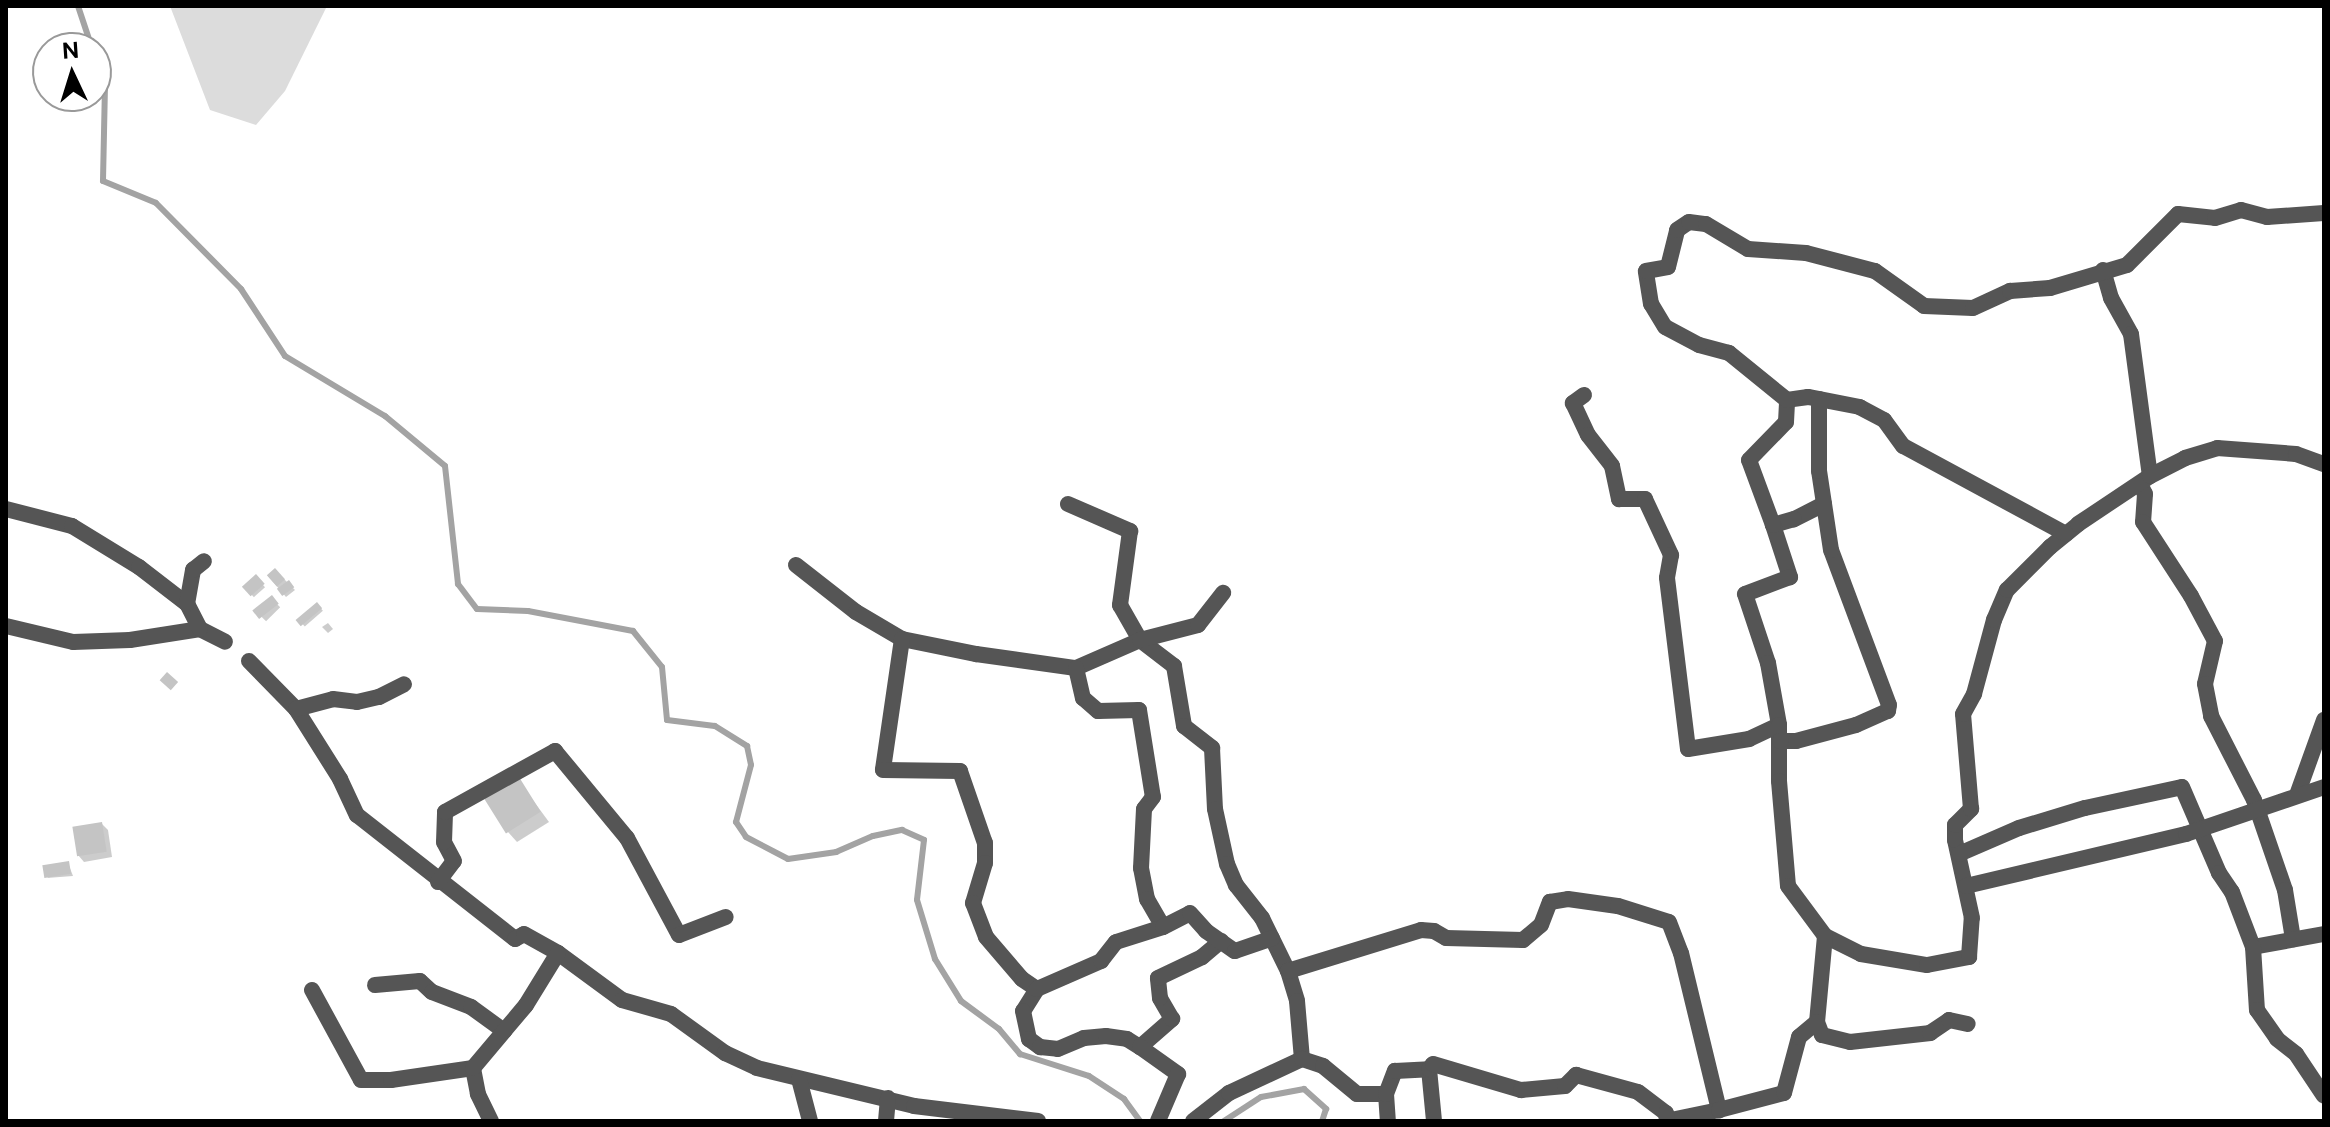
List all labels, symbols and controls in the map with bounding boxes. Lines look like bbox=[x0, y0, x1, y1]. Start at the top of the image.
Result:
north arrow bbox=[32, 32, 112, 112]
text: N bbox=[61, 36, 80, 64]

